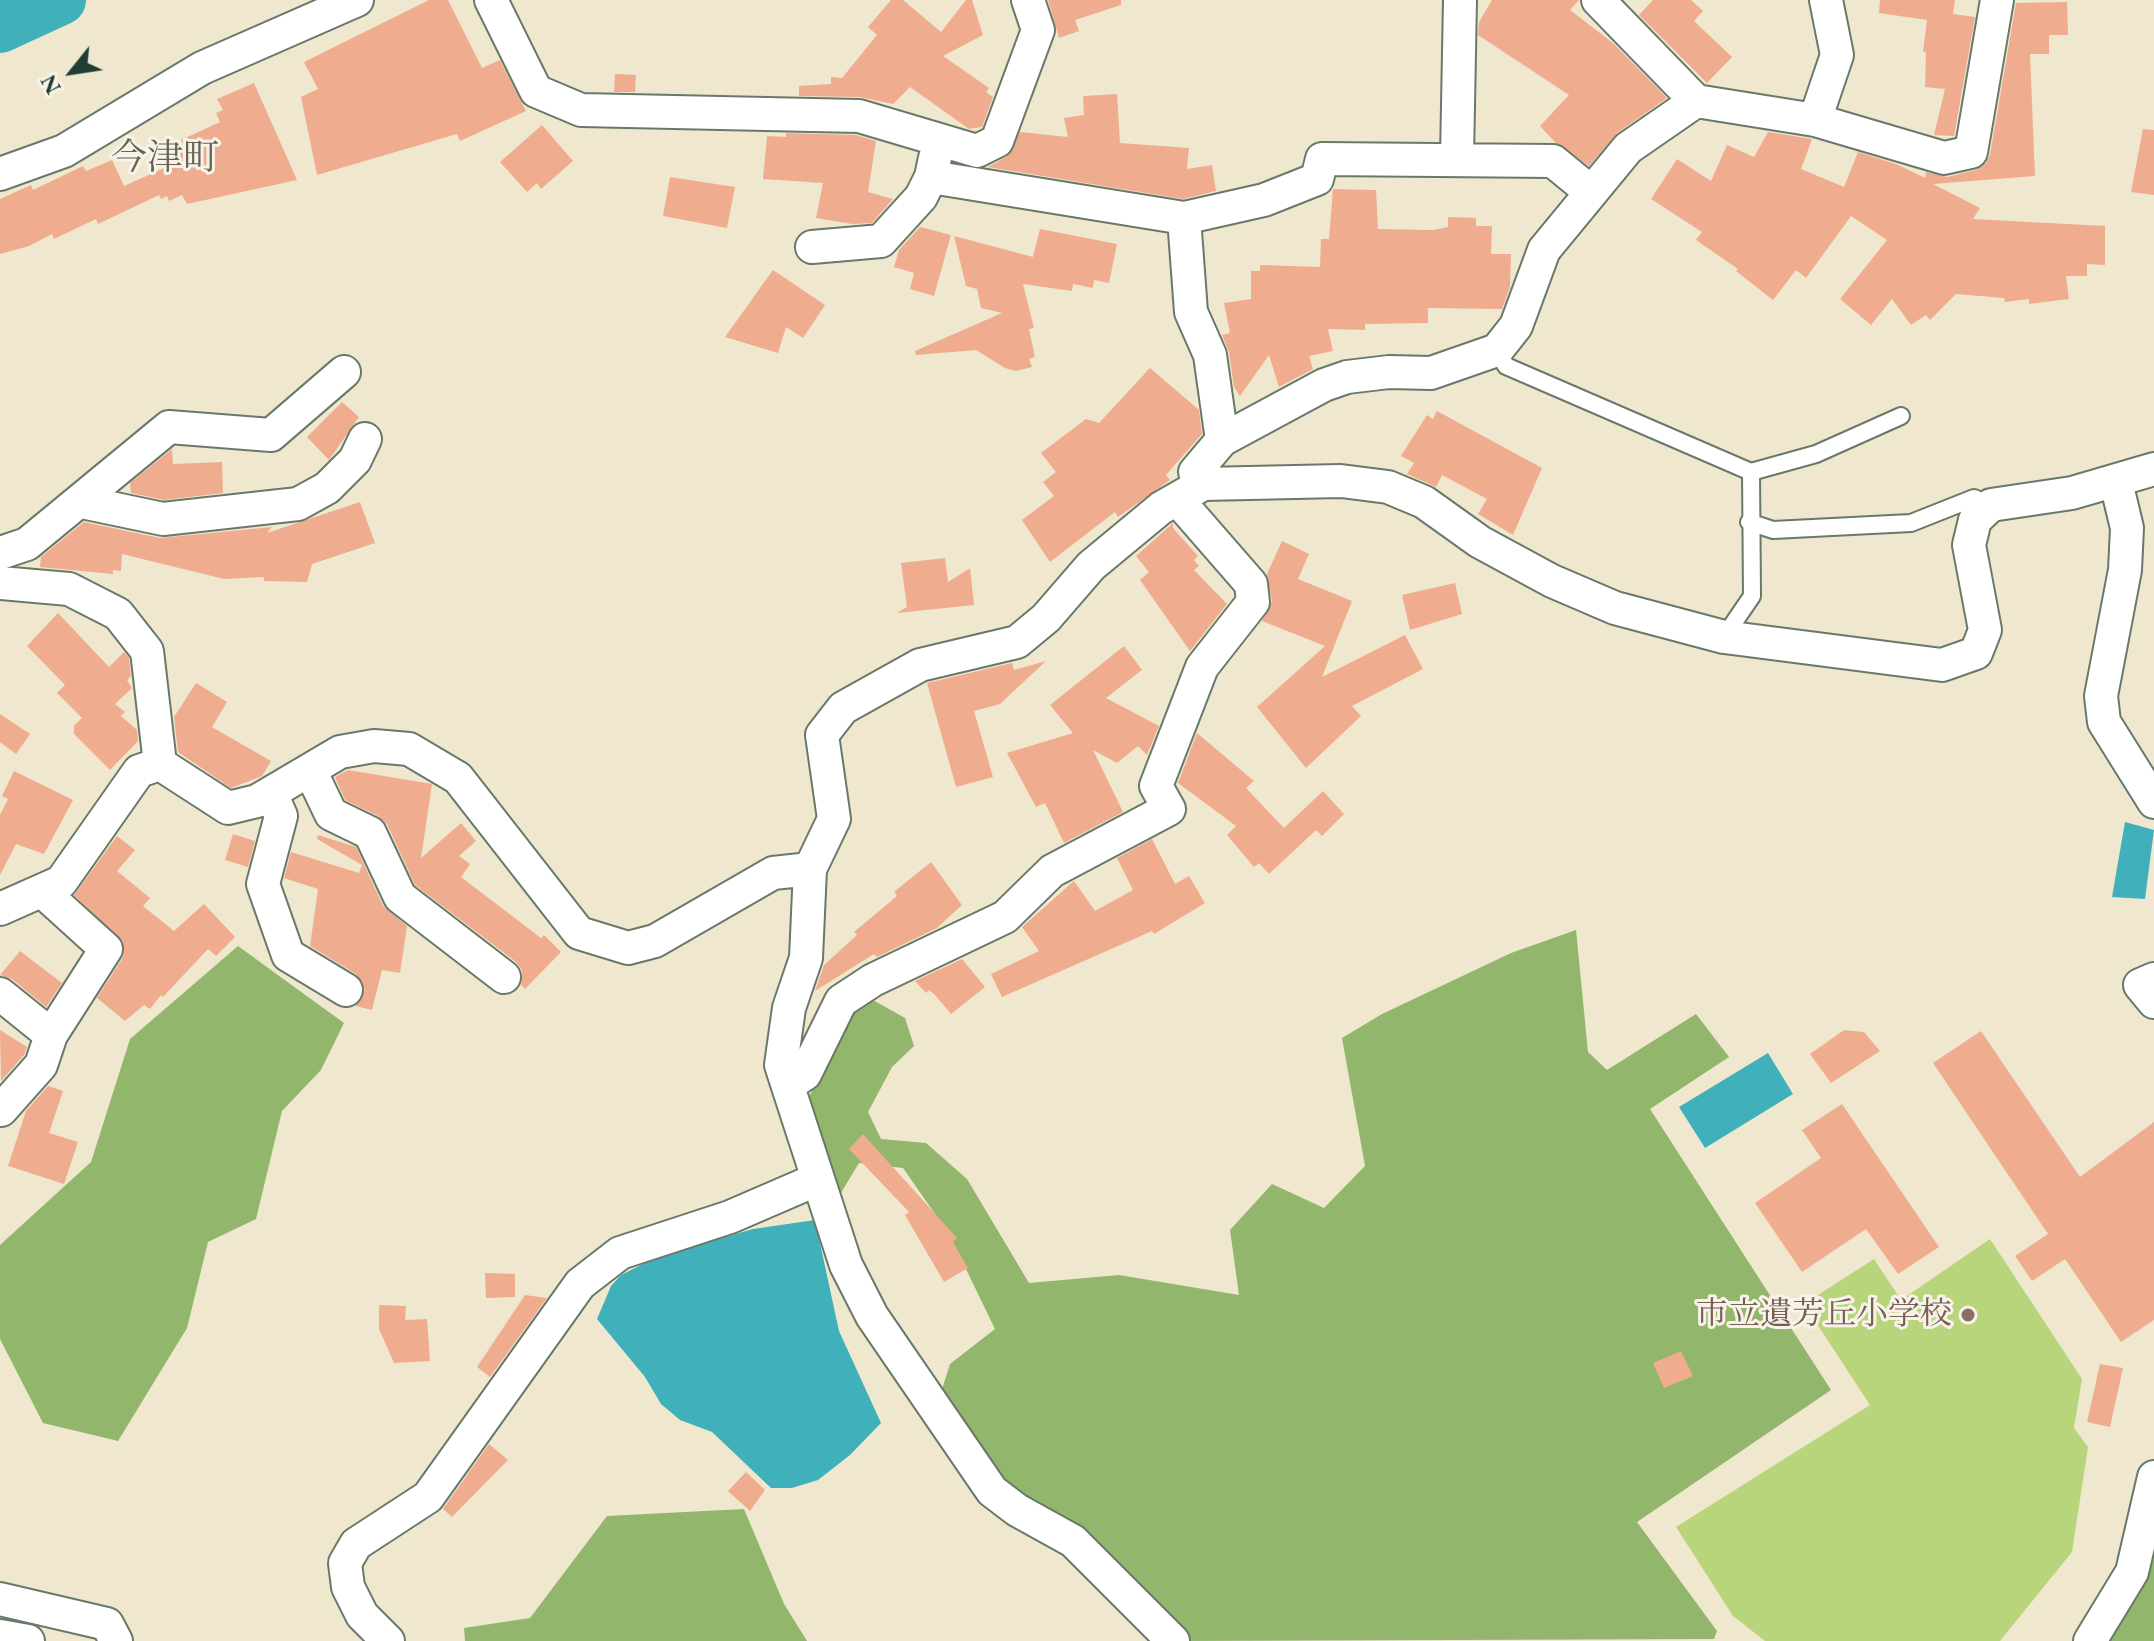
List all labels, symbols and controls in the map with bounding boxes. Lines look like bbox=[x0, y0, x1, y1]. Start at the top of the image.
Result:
north arrow bbox=[32, 32, 112, 112]
text: N bbox=[34, 69, 68, 99]
district label: 今津町 bbox=[111, 137, 219, 181]
place label: 市立遺芳丘小学校 bbox=[1696, 1296, 1952, 1334]
marker: 市立遺芳丘小学校 bbox=[1959, 1306, 1977, 1324]

